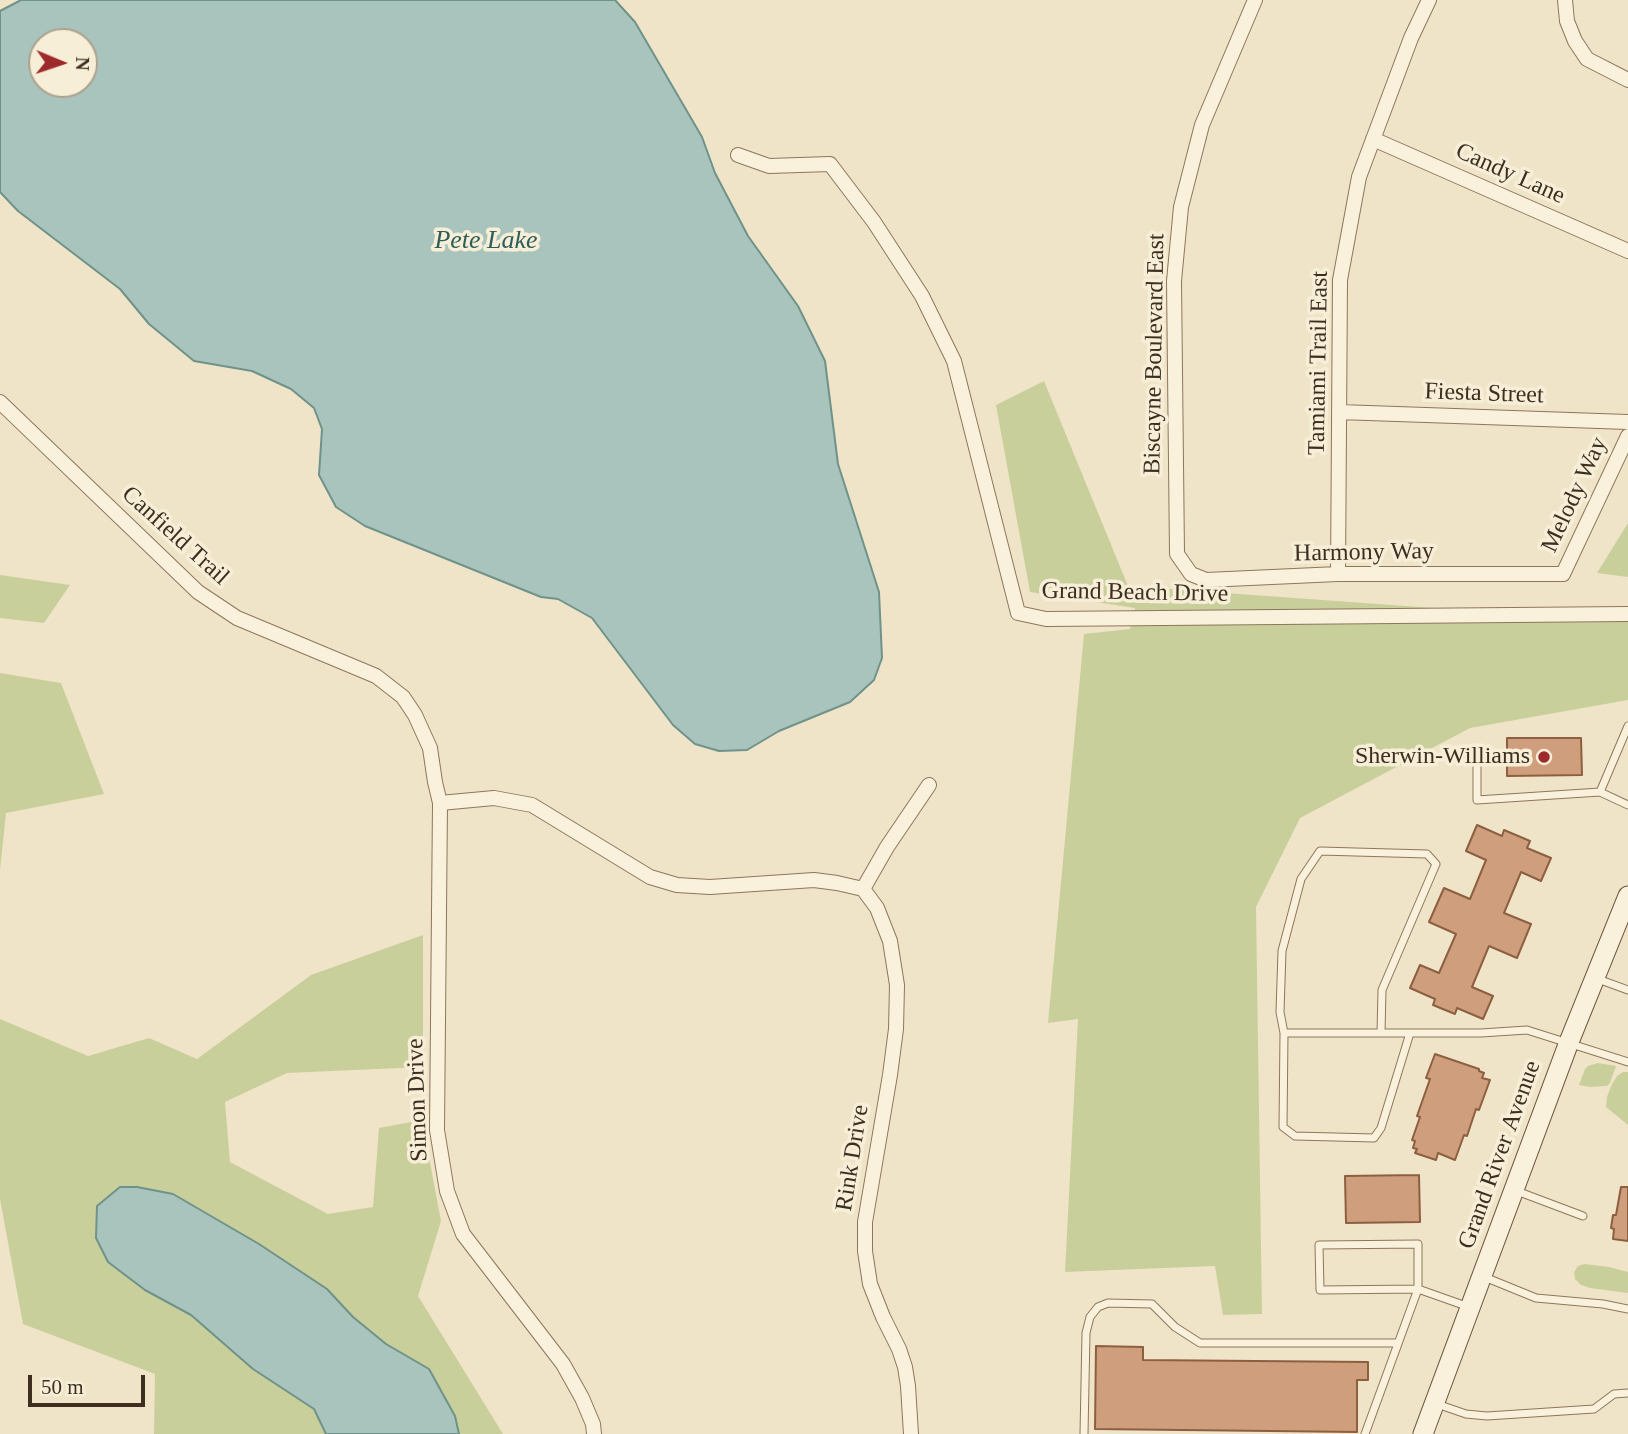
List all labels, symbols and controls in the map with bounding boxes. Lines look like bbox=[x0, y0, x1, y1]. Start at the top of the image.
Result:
north arrow bbox=[28, 28, 98, 98]
text: N bbox=[72, 56, 93, 71]
street label: Candy Lane bbox=[1451, 137, 1569, 211]
water label: Pete Lake bbox=[434, 225, 538, 257]
street label: Biscayne Boulevard East bbox=[1138, 233, 1172, 475]
street label: Tamiami Trail East bbox=[1303, 271, 1335, 455]
street label: Fiesta Street bbox=[1424, 378, 1544, 410]
street label: Melody Way bbox=[1536, 433, 1614, 557]
street label: Canfield Trail bbox=[115, 480, 235, 592]
street label: Harmony Way bbox=[1294, 537, 1434, 569]
street label: Grand Beach Drive bbox=[1041, 577, 1229, 609]
place label: Sherwin-Williams bbox=[1355, 743, 1530, 771]
marker: Sherwin-Williams bbox=[1536, 749, 1552, 765]
street label: Simon Drive bbox=[401, 1038, 435, 1162]
street label: Grand River Avenue bbox=[1453, 1057, 1547, 1253]
street label: Rink Drive bbox=[830, 1103, 876, 1213]
scale bar bbox=[32, 1360, 149, 1404]
text: 50 m bbox=[41, 1375, 84, 1399]

